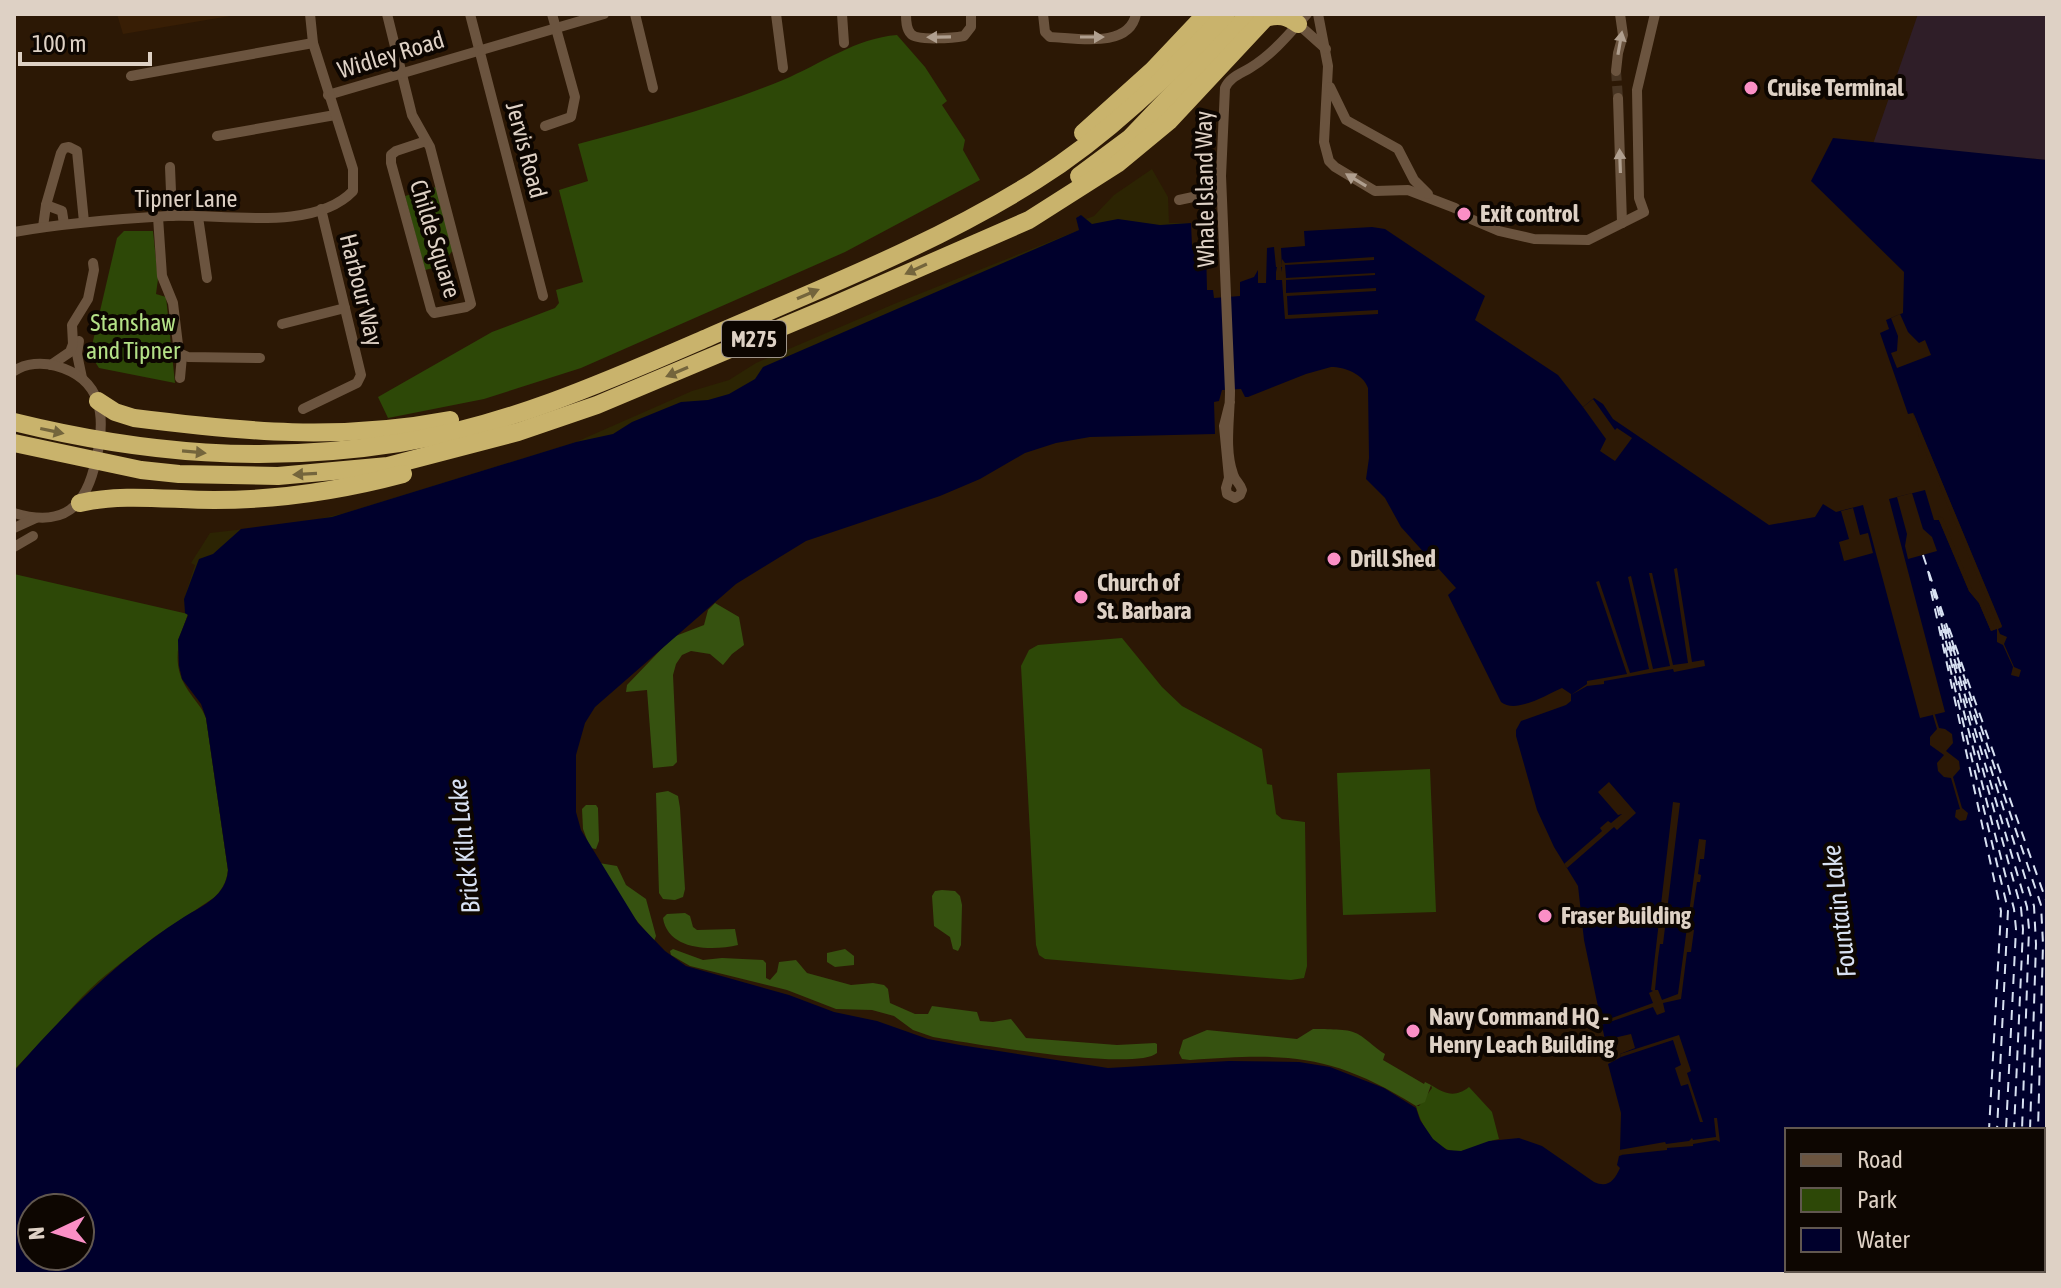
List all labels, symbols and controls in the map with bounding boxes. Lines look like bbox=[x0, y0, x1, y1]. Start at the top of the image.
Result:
scale bar bbox=[20, 16, 150, 66]
street label: Widley Road bbox=[334, 26, 447, 84]
text: 100 m bbox=[32, 30, 86, 57]
one-way arrow bbox=[1614, 30, 1626, 55]
one-way arrow bbox=[926, 31, 951, 44]
one-way arrow bbox=[1080, 31, 1105, 43]
place label: Cruise Terminal bbox=[1767, 74, 1904, 101]
marker: Cruise Terminal bbox=[1742, 79, 1760, 97]
street label: Jervis Road bbox=[501, 99, 552, 201]
street label: Whale Island Way bbox=[1190, 110, 1219, 268]
one-way arrow bbox=[1614, 148, 1627, 173]
one-way arrow bbox=[1345, 173, 1367, 187]
street label: Childe Square bbox=[405, 177, 466, 301]
street label: Tipner Lane bbox=[135, 185, 237, 212]
place label: Exit control bbox=[1480, 200, 1580, 227]
marker: Exit control bbox=[1455, 205, 1473, 223]
street label: Harbour Way bbox=[335, 231, 388, 349]
one-way arrow bbox=[904, 263, 927, 276]
one-way arrow bbox=[796, 288, 820, 301]
park label: Stanshaw and Tipner bbox=[86, 309, 181, 364]
road number: M275 bbox=[722, 321, 786, 357]
one-way arrow bbox=[665, 365, 689, 378]
one-way arrow bbox=[40, 425, 65, 438]
one-way arrow bbox=[182, 446, 207, 459]
one-way arrow bbox=[292, 468, 317, 481]
place label: Drill Shed bbox=[1350, 545, 1436, 572]
marker: Drill Shed bbox=[1325, 550, 1343, 568]
place label: Church of St. Barbara bbox=[1097, 569, 1191, 624]
marker: Church of St. Barbara bbox=[1072, 588, 1090, 606]
water label: Brick Kiln Lake bbox=[442, 777, 486, 915]
water label: Fountain Lake bbox=[1816, 843, 1862, 979]
place label: Fraser Building bbox=[1561, 902, 1692, 929]
marker: Fraser Building bbox=[1536, 907, 1554, 925]
place label: Navy Command HQ - Henry Leach Building bbox=[1429, 1003, 1615, 1058]
marker: Navy Command HQ - Henry Leach Building bbox=[1404, 1022, 1422, 1040]
legend bbox=[1785, 1128, 2045, 1272]
text: Road bbox=[1857, 1146, 1903, 1173]
text: Park bbox=[1857, 1186, 1898, 1213]
north arrow bbox=[16, 1192, 96, 1272]
text: N bbox=[23, 1226, 49, 1241]
text: Water bbox=[1857, 1226, 1910, 1253]

